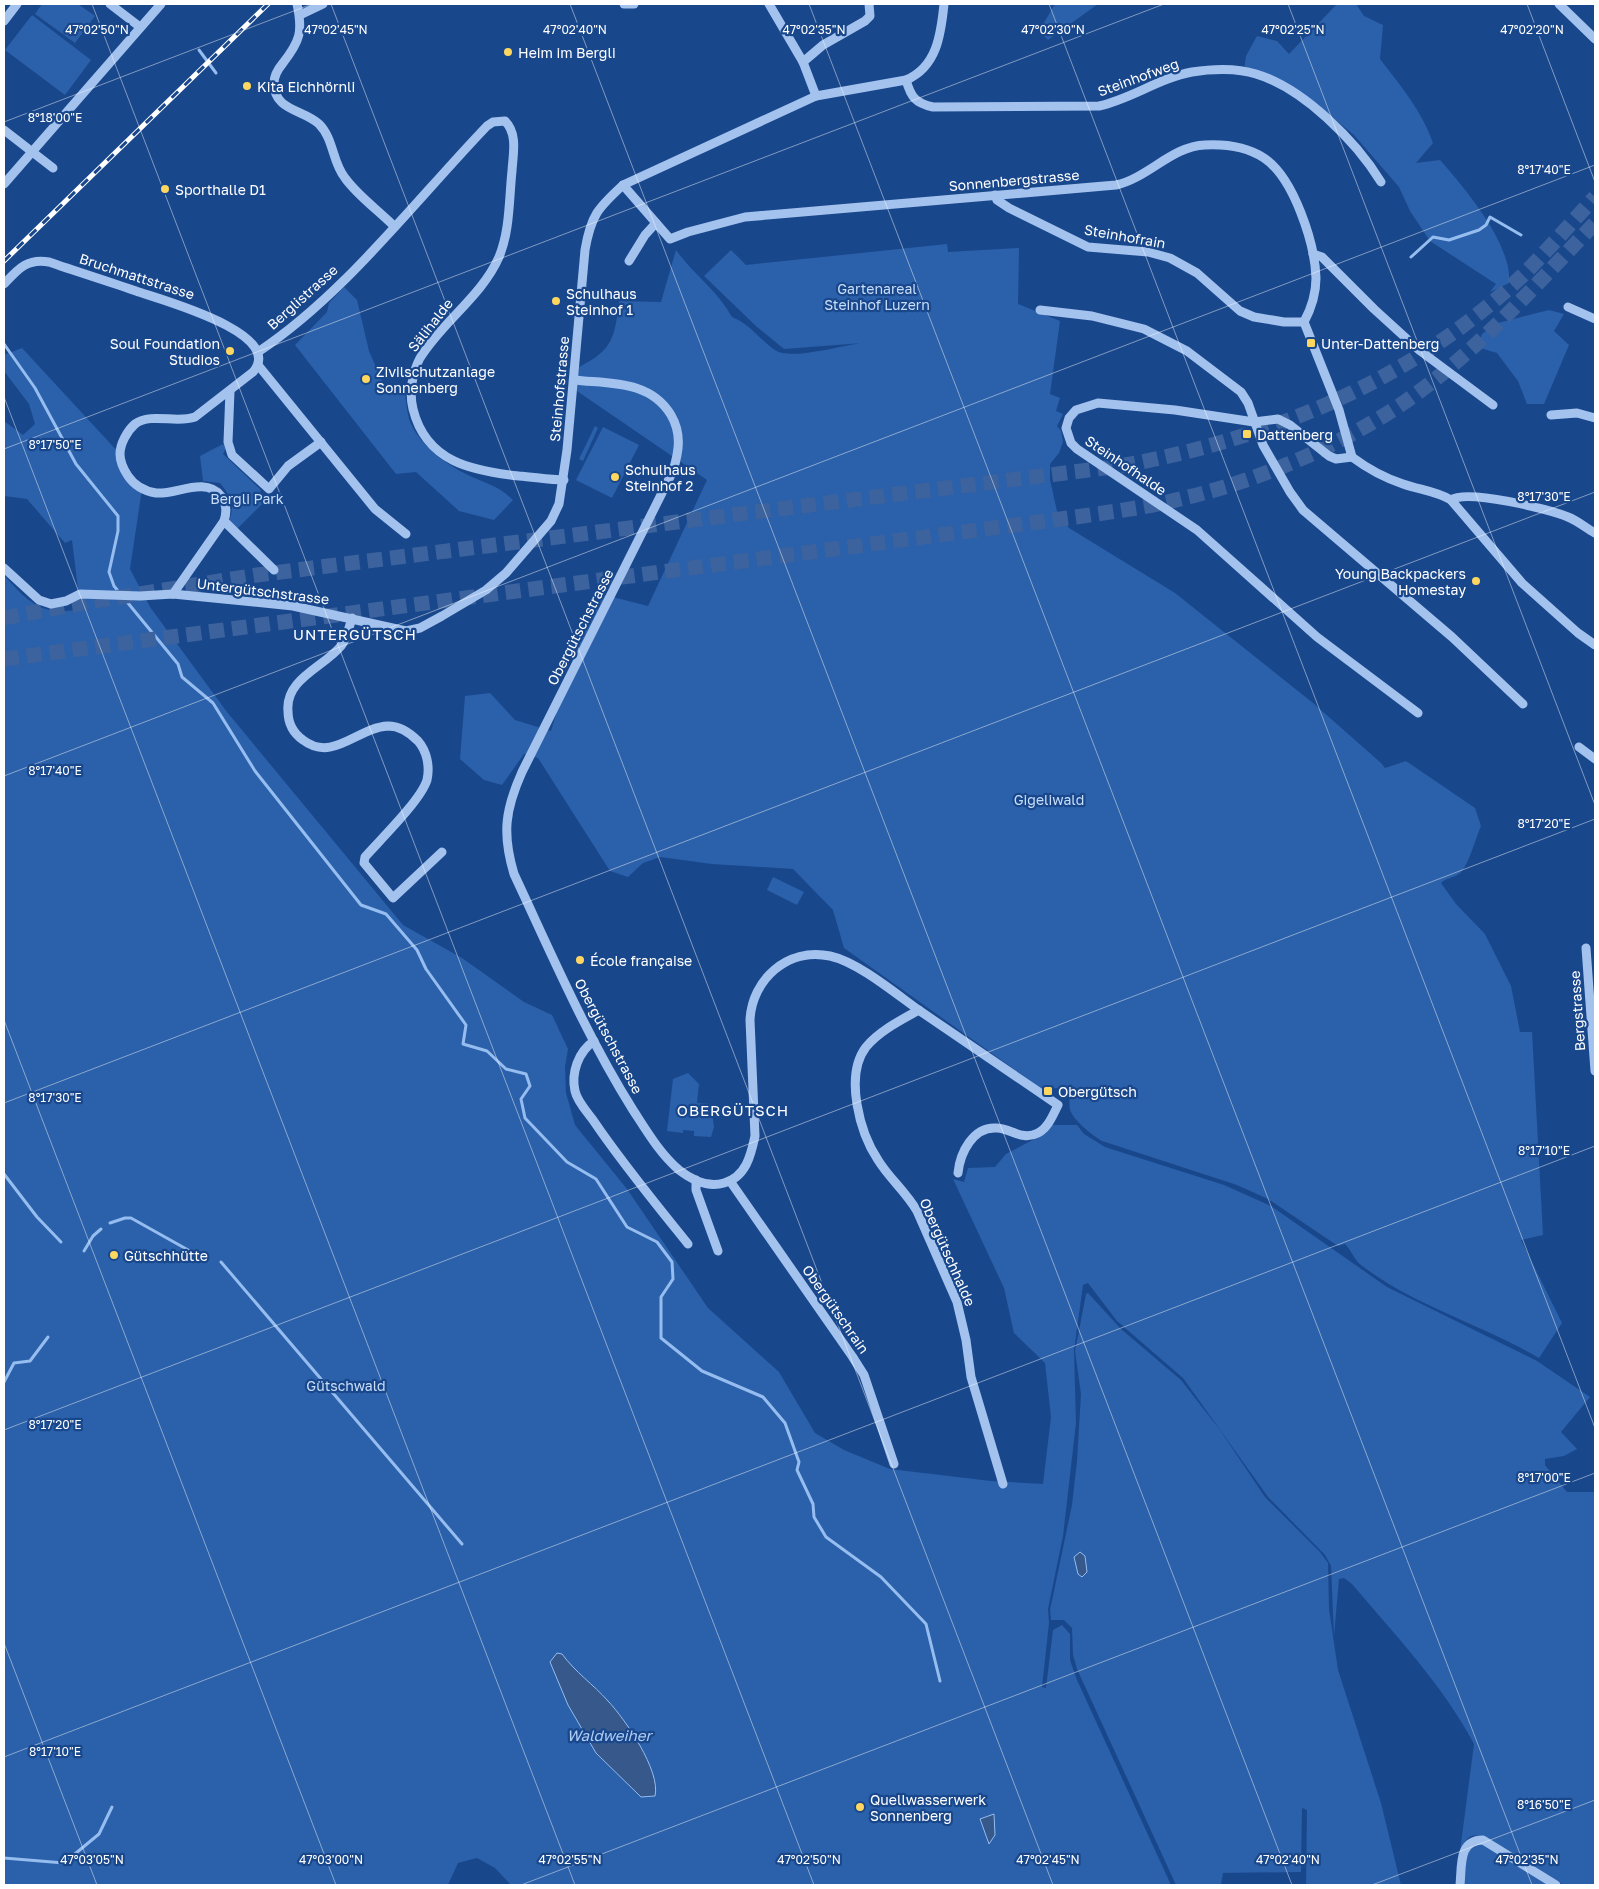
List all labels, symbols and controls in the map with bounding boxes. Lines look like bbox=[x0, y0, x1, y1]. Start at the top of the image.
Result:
text: 47°02'50"N bbox=[65, 22, 129, 37]
text: 47°02'45"N bbox=[304, 22, 368, 37]
text: 47°02'40"N bbox=[543, 22, 607, 37]
text: 47°02'35"N bbox=[782, 22, 846, 37]
text: 47°02'30"N bbox=[1021, 22, 1085, 37]
text: 47°02'25"N bbox=[1261, 22, 1325, 37]
text: 47°02'20"N bbox=[1500, 22, 1564, 37]
place label: Heim im Bergli bbox=[518, 44, 616, 61]
marker: Heim im Bergli bbox=[502, 46, 514, 58]
street label: Steinhofweg bbox=[1095, 54, 1181, 100]
place label: Kita Eichhörnli bbox=[257, 78, 355, 95]
marker: Kita Eichhörnli bbox=[241, 80, 253, 92]
text: 8°18'00"E bbox=[28, 110, 82, 125]
text: 8°17'40"E bbox=[1517, 162, 1571, 177]
street label: Sonnenbergstrasse bbox=[948, 166, 1080, 194]
place label: Sporthalle D1 bbox=[175, 181, 266, 198]
marker: Sporthalle D1 bbox=[159, 183, 171, 195]
street label: Steinhofrain bbox=[1083, 220, 1167, 252]
street label: Bruchmattstrasse bbox=[77, 249, 197, 303]
street label: Berglistrasse bbox=[263, 261, 341, 333]
park label: Gartenareal Steinhof Luzern bbox=[824, 280, 930, 313]
place label: Schulhaus Steinhof 1 bbox=[566, 285, 637, 318]
street label: Sälihalde bbox=[404, 295, 456, 355]
marker: Schulhaus Steinhof 1 bbox=[550, 295, 562, 307]
place label: Soul Foundation Studios bbox=[110, 335, 220, 368]
street label: Steinhofstrasse bbox=[546, 335, 572, 443]
place label: Unter-Dattenberg bbox=[1321, 335, 1439, 352]
marker: Unter-Dattenberg bbox=[1305, 337, 1317, 349]
marker: Soul Foundation Studios bbox=[224, 345, 236, 357]
place label: Zivilschutzanlage Sonnenberg bbox=[376, 363, 495, 396]
marker: Zivilschutzanlage Sonnenberg bbox=[360, 373, 372, 385]
place label: Dattenberg bbox=[1257, 426, 1333, 443]
marker: Dattenberg bbox=[1241, 428, 1253, 440]
street label: Steinhofhalde bbox=[1082, 432, 1170, 498]
text: 8°17'50"E bbox=[28, 437, 82, 452]
place label: Schulhaus Steinhof 2 bbox=[625, 461, 696, 494]
marker: Schulhaus Steinhof 2 bbox=[609, 471, 621, 483]
text: 8°17'30"E bbox=[1517, 489, 1571, 504]
park label: Bergli Park bbox=[210, 490, 284, 507]
place label: Young Backpackers Homestay bbox=[1335, 565, 1466, 598]
street label: Obergütschstrasse bbox=[543, 566, 617, 688]
street label: Untergütschstrasse bbox=[196, 574, 330, 608]
marker: Young Backpackers Homestay bbox=[1470, 575, 1482, 587]
district label: UNTERGÜTSCH bbox=[293, 625, 417, 643]
text: 8°17'40"E bbox=[28, 763, 82, 778]
park label: Gigeliwald bbox=[1014, 791, 1084, 808]
text: 8°17'20"E bbox=[1517, 816, 1571, 831]
place label: École française bbox=[590, 952, 692, 969]
marker: École française bbox=[574, 954, 586, 966]
street label: Bergstrasse bbox=[1566, 970, 1588, 1052]
street label: Obergütschstrasse bbox=[571, 976, 647, 1096]
place label: Obergütsch bbox=[1058, 1083, 1137, 1100]
marker: Obergütsch bbox=[1042, 1085, 1054, 1097]
text: 8°17'30"E bbox=[28, 1090, 82, 1105]
district label: OBERGÜTSCH bbox=[677, 1101, 789, 1119]
text: 8°17'10"E bbox=[1518, 1143, 1570, 1158]
street label: Obergütschhalde bbox=[917, 1195, 979, 1309]
place label: Gütschhütte bbox=[124, 1247, 208, 1264]
marker: Gütschhütte bbox=[108, 1249, 120, 1261]
street label: Obergütschrain bbox=[799, 1261, 873, 1357]
park label: Gütschwald bbox=[306, 1377, 386, 1394]
text: 8°17'20"E bbox=[28, 1417, 82, 1432]
text: 8°17'00"E bbox=[1517, 1470, 1571, 1485]
water label: Waldweiher bbox=[567, 1726, 653, 1744]
text: 8°17'10"E bbox=[29, 1744, 81, 1759]
place label: Quellwasserwerk Sonnenberg bbox=[870, 1791, 986, 1824]
text: 8°16'50"E bbox=[1517, 1797, 1571, 1812]
marker: Quellwasserwerk Sonnenberg bbox=[854, 1801, 866, 1813]
text: 47°03'05"N bbox=[60, 1852, 124, 1867]
text: 47°03'00"N bbox=[299, 1852, 363, 1867]
text: 47°02'55"N bbox=[538, 1852, 602, 1867]
text: 47°02'50"N bbox=[777, 1852, 841, 1867]
text: 47°02'45"N bbox=[1016, 1852, 1080, 1867]
text: 47°02'40"N bbox=[1256, 1852, 1320, 1867]
text: 47°02'35"N bbox=[1495, 1852, 1559, 1867]

